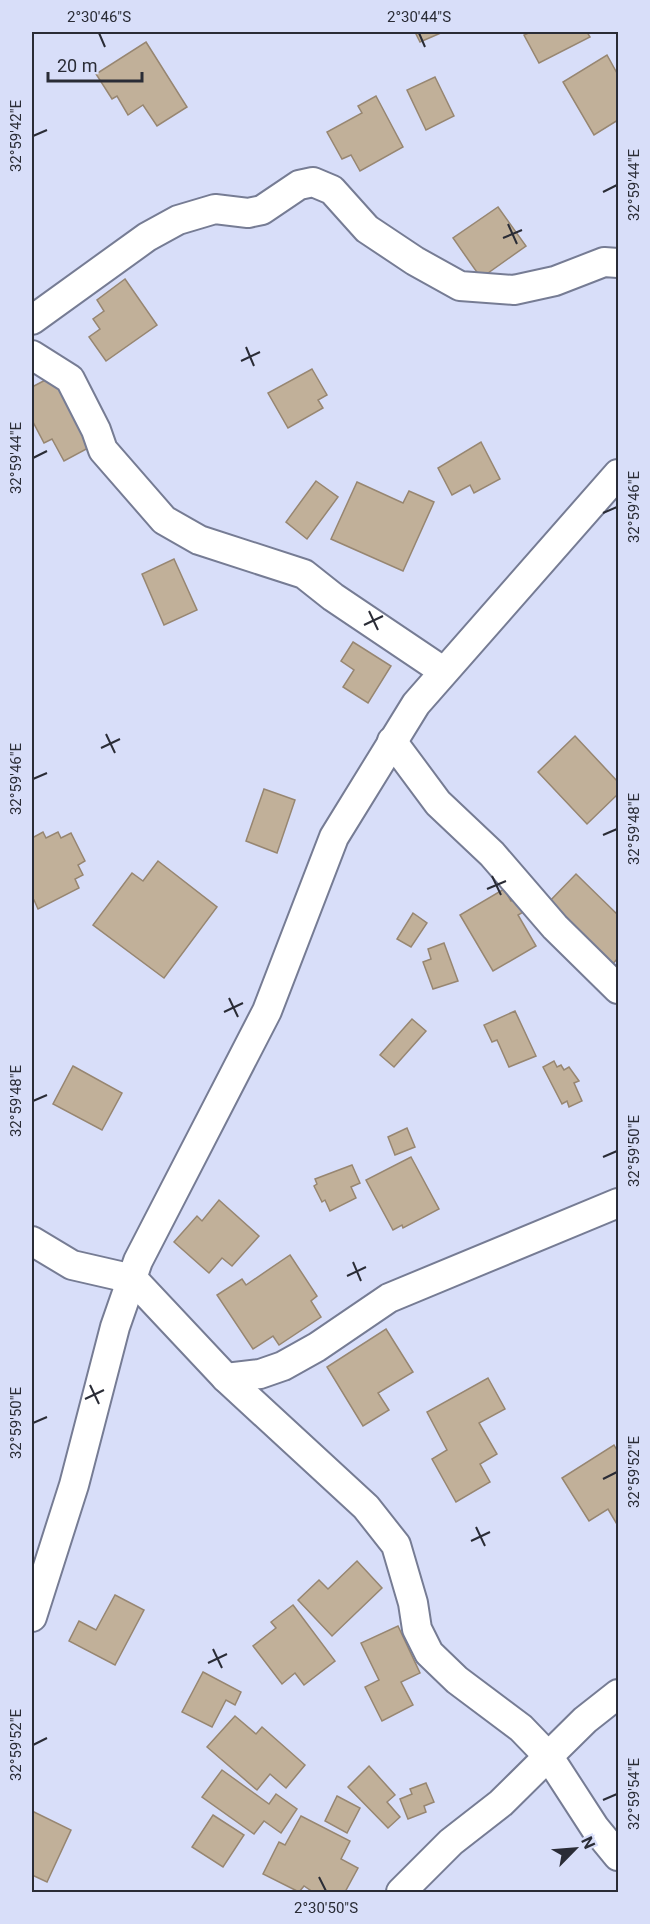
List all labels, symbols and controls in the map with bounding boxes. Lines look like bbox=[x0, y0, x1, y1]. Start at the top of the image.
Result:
text: 2°30'46"S bbox=[67, 8, 131, 26]
text: 2°30'44"S bbox=[387, 8, 451, 26]
scale bar bbox=[48, 45, 142, 83]
text: 20 m bbox=[57, 55, 97, 76]
text: 32°59'42"E bbox=[7, 99, 25, 172]
text: 32°59'44"E bbox=[625, 148, 643, 221]
text: 32°59'44"E bbox=[7, 421, 25, 494]
text: 32°59'46"E bbox=[625, 470, 643, 543]
text: 32°59'46"E bbox=[7, 742, 25, 815]
text: 32°59'48"E bbox=[625, 792, 643, 865]
text: 32°59'48"E bbox=[7, 1064, 25, 1137]
text: 32°59'50"E bbox=[625, 1114, 643, 1187]
text: 32°59'50"E bbox=[7, 1386, 25, 1459]
text: 32°59'52"E bbox=[625, 1435, 643, 1508]
text: 32°59'52"E bbox=[7, 1708, 25, 1781]
text: 32°59'54"E bbox=[625, 1757, 643, 1830]
north arrow bbox=[545, 1819, 605, 1879]
text: N bbox=[577, 1834, 599, 1852]
text: 2°30'50"S bbox=[294, 1899, 358, 1917]

